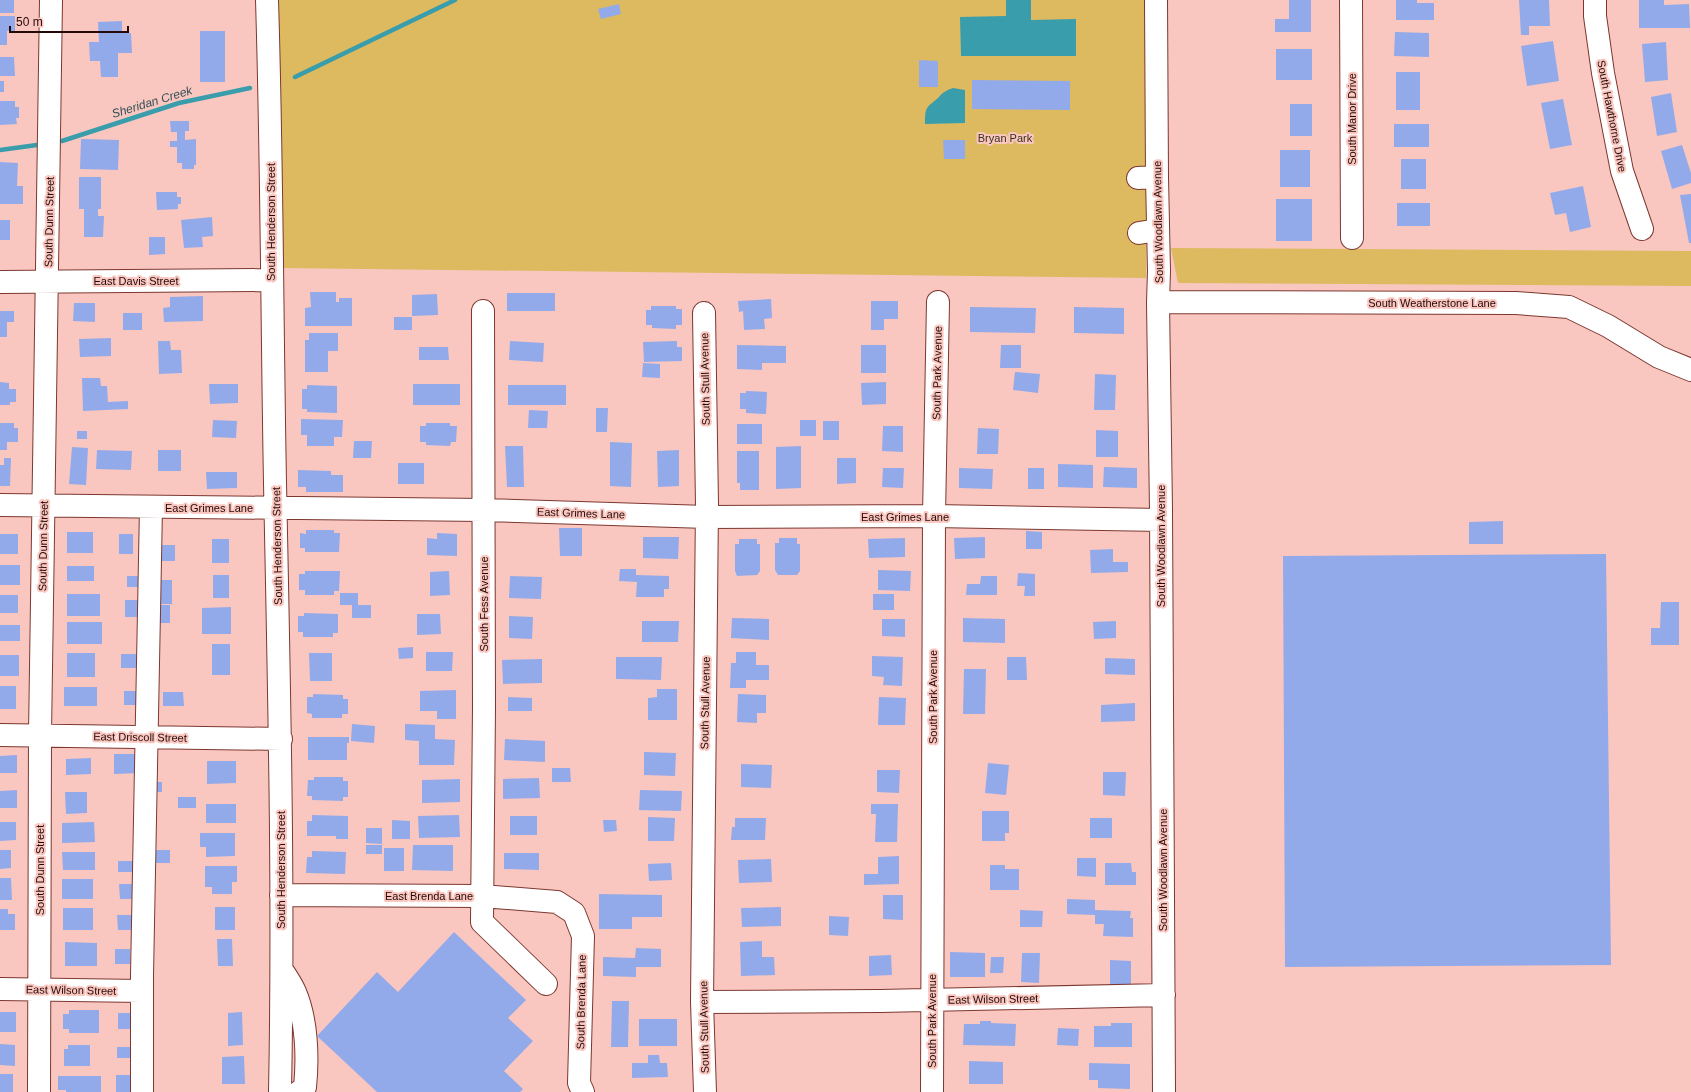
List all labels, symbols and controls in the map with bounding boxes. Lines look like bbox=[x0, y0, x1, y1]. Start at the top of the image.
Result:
scale bar bbox=[10, 8, 128, 34]
text: 50 m bbox=[16, 15, 43, 29]
street label: South Hawthorne Drive bbox=[1595, 59, 1629, 173]
street label: South Manor Drive bbox=[1346, 73, 1358, 165]
water label: Sheridan Creek bbox=[110, 83, 195, 121]
park label: Bryan Park bbox=[978, 132, 1033, 144]
street label: South Woodlawn Avenue bbox=[1151, 161, 1165, 283]
street label: South Henderson Street bbox=[265, 163, 277, 281]
street label: South Dunn Street bbox=[42, 177, 56, 267]
street label: East Davis Street bbox=[94, 275, 178, 287]
street label: South Weatherstone Lane bbox=[1368, 297, 1496, 309]
street label: South Park Avenue bbox=[930, 326, 944, 420]
street label: South Stull Avenue bbox=[698, 333, 712, 425]
street label: South Woodlawn Avenue bbox=[1155, 485, 1167, 607]
street label: South Henderson Street bbox=[270, 487, 284, 605]
street label: South Dunn Street bbox=[36, 501, 50, 591]
street label: East Grimes Lane bbox=[165, 502, 253, 514]
street label: East Grimes Lane bbox=[537, 505, 625, 521]
street label: East Grimes Lane bbox=[861, 511, 949, 523]
street label: South Fess Avenue bbox=[478, 556, 490, 652]
street label: South Park Avenue bbox=[927, 650, 939, 744]
street label: South Stull Avenue bbox=[698, 657, 712, 749]
street label: East Driscoll Street bbox=[93, 730, 187, 744]
street label: South Woodlawn Avenue bbox=[1157, 809, 1169, 931]
street label: South Henderson Street bbox=[275, 811, 287, 929]
street label: South Dunn Street bbox=[34, 825, 46, 915]
street label: East Brenda Lane bbox=[385, 890, 473, 902]
street label: South Brenda Lane bbox=[574, 954, 588, 1050]
street label: South Park Avenue bbox=[926, 974, 938, 1068]
street label: South Stull Avenue bbox=[697, 981, 711, 1073]
street label: East Wilson Street bbox=[26, 983, 116, 997]
street label: East Wilson Street bbox=[948, 992, 1038, 1006]

